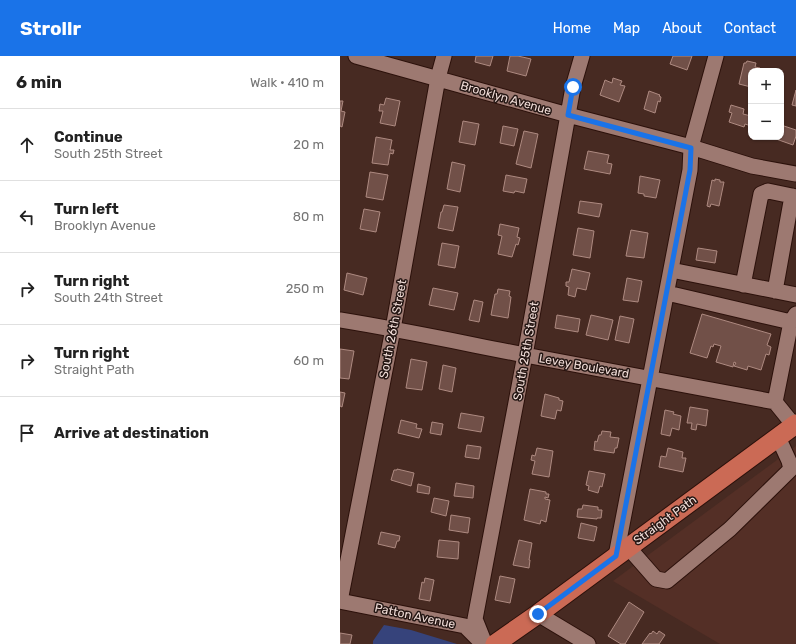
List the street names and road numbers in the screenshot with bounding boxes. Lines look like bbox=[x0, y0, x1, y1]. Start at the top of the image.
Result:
street label: Brooklyn Avenue bbox=[459, 78, 553, 118]
street label: South 26th Street bbox=[377, 278, 410, 380]
street label: South 25th Street bbox=[510, 300, 542, 402]
street label: Levey Boulevard bbox=[538, 351, 630, 381]
street label: Straight Path bbox=[631, 492, 699, 548]
street label: Patton Avenue bbox=[373, 601, 457, 631]

